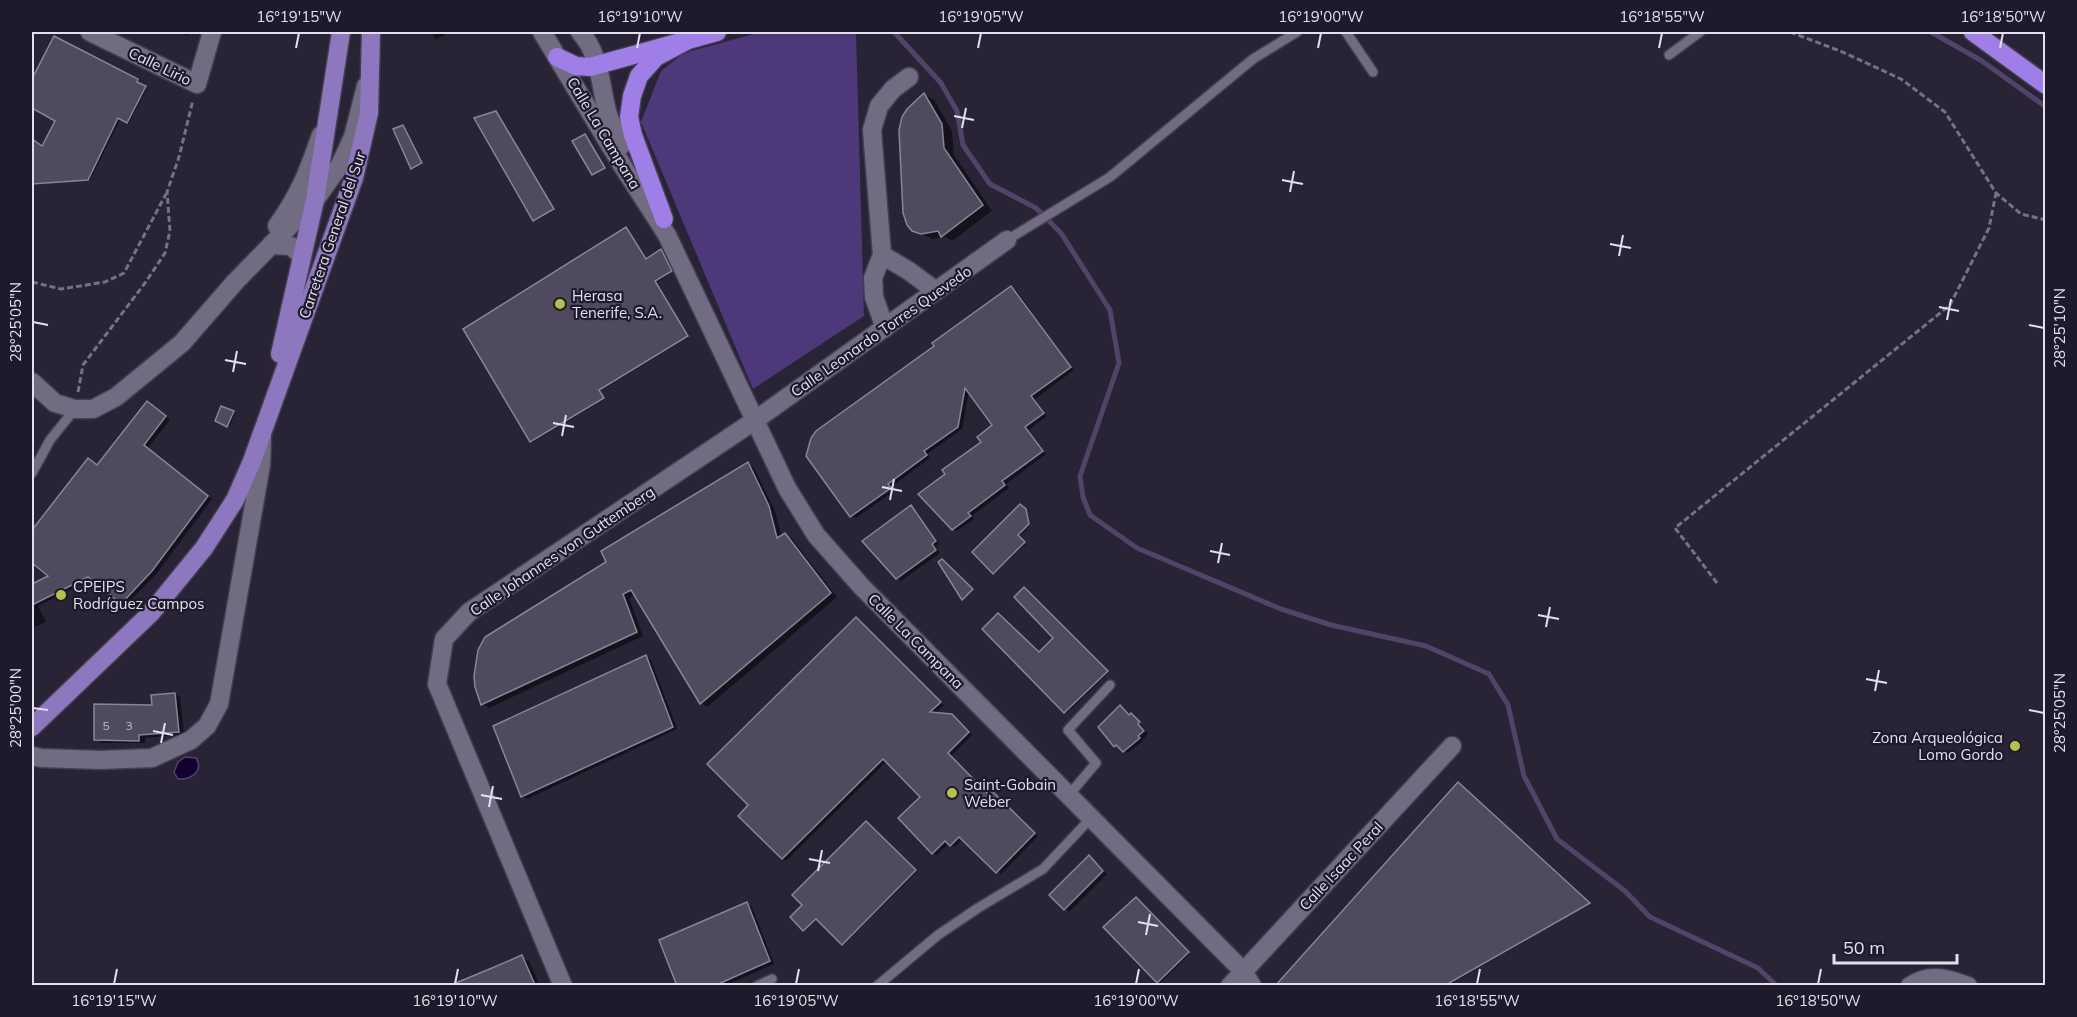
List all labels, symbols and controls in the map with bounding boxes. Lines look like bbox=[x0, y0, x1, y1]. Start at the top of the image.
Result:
text: 16°19'15"W bbox=[256, 7, 342, 26]
text: 16°19'10"W bbox=[597, 7, 683, 26]
text: 16°19'05"W bbox=[938, 7, 1024, 26]
text: 16°19'00"W bbox=[1278, 7, 1364, 26]
text: 16°18'55"W bbox=[1619, 7, 1705, 26]
text: 16°18'50"W bbox=[1960, 7, 2046, 26]
street label: Calle Lirio bbox=[125, 43, 195, 89]
street label: Calle La Campana bbox=[563, 74, 645, 192]
street label: Carretera General del Sur bbox=[294, 148, 370, 321]
street label: Calle Leonardo Torres Quevedo bbox=[787, 261, 975, 401]
text: 28°25'05"N bbox=[6, 282, 25, 362]
place label: Herasa Tenerife, S.A. bbox=[572, 286, 662, 322]
text: 28°25'10"N bbox=[2050, 288, 2069, 368]
marker: Herasa Tenerife, S.A. bbox=[553, 297, 567, 311]
street label: Calle Johannes von Guttemberg bbox=[466, 482, 658, 620]
place label: CPEIPS Rodríguez Campos bbox=[73, 577, 205, 613]
marker: CPEIPS Rodríguez Campos bbox=[54, 588, 68, 602]
street label: Calle La Campana bbox=[864, 589, 968, 693]
text: 28°25'00"N bbox=[6, 668, 25, 748]
text: 28°25'05"N bbox=[2050, 673, 2069, 753]
house number: 5 bbox=[102, 718, 110, 733]
house number: 3 bbox=[125, 718, 133, 733]
place label: Zona Arqueológica Lomo Gordo bbox=[1872, 728, 2003, 764]
marker: Zona Arqueológica Lomo Gordo bbox=[2008, 739, 2022, 753]
place label: Saint-Gobain Weber bbox=[964, 775, 1056, 811]
marker: Saint-Gobain Weber bbox=[945, 786, 959, 800]
street label: Calle Isaac Peral bbox=[1295, 818, 1387, 914]
scale bar bbox=[1834, 927, 1957, 965]
text: 50 m bbox=[1843, 936, 1885, 959]
text: 16°19'15"W bbox=[71, 991, 157, 1010]
text: 16°19'10"W bbox=[412, 991, 498, 1010]
text: 16°19'05"W bbox=[753, 991, 839, 1010]
text: 16°19'00"W bbox=[1093, 991, 1179, 1010]
text: 16°18'55"W bbox=[1434, 991, 1520, 1010]
text: 16°18'50"W bbox=[1775, 991, 1861, 1010]

